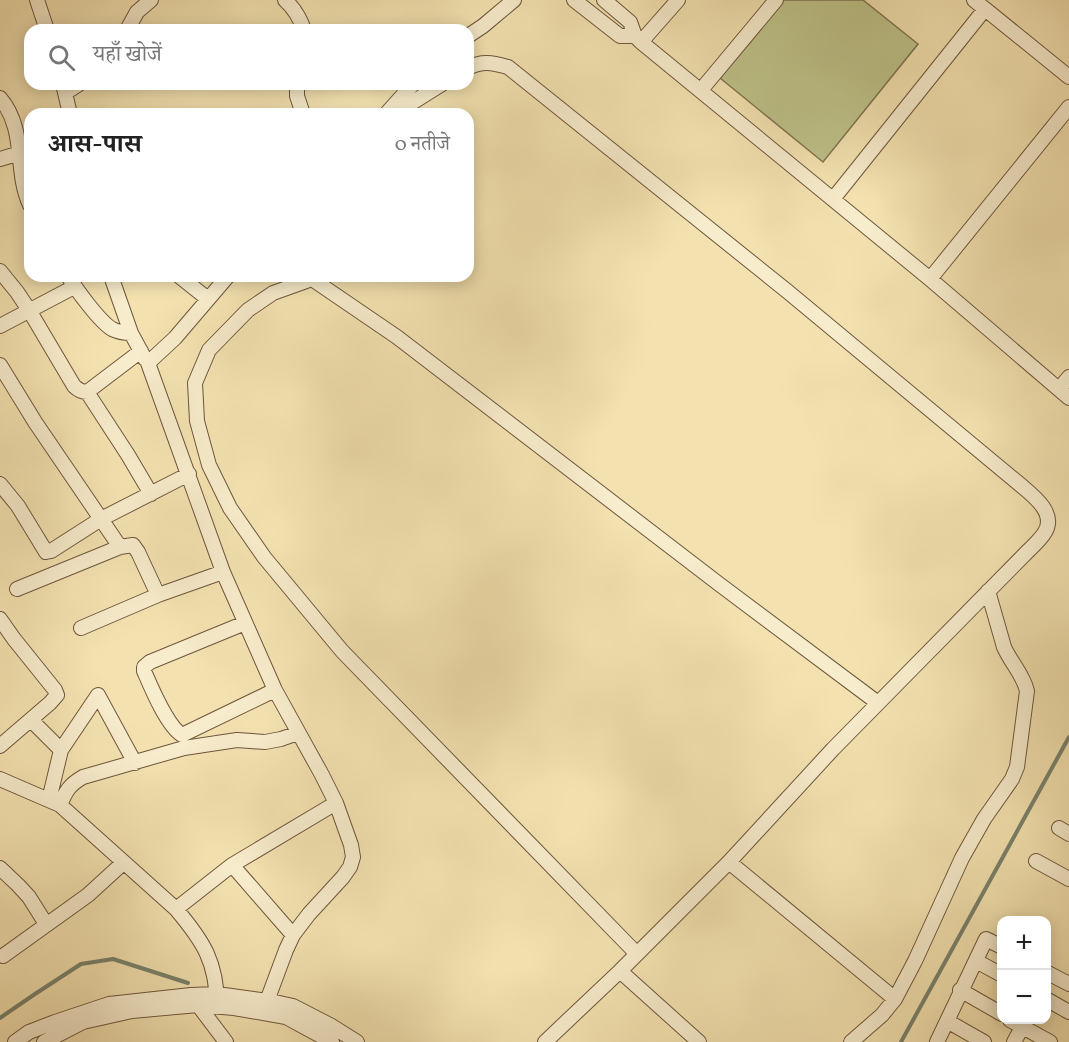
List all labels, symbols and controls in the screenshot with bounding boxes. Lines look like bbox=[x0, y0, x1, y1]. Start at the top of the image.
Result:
search box bbox=[24, 24, 474, 90]
text: यहाँ खोजें bbox=[93, 40, 162, 71]
icon: search bbox=[45, 41, 78, 74]
text: आस-पास bbox=[48, 127, 142, 163]
text: 0 नतीजे bbox=[395, 131, 450, 159]
map controls bbox=[997, 916, 1051, 1024]
button: + bbox=[997, 916, 1051, 970]
button: − bbox=[997, 970, 1051, 1024]

